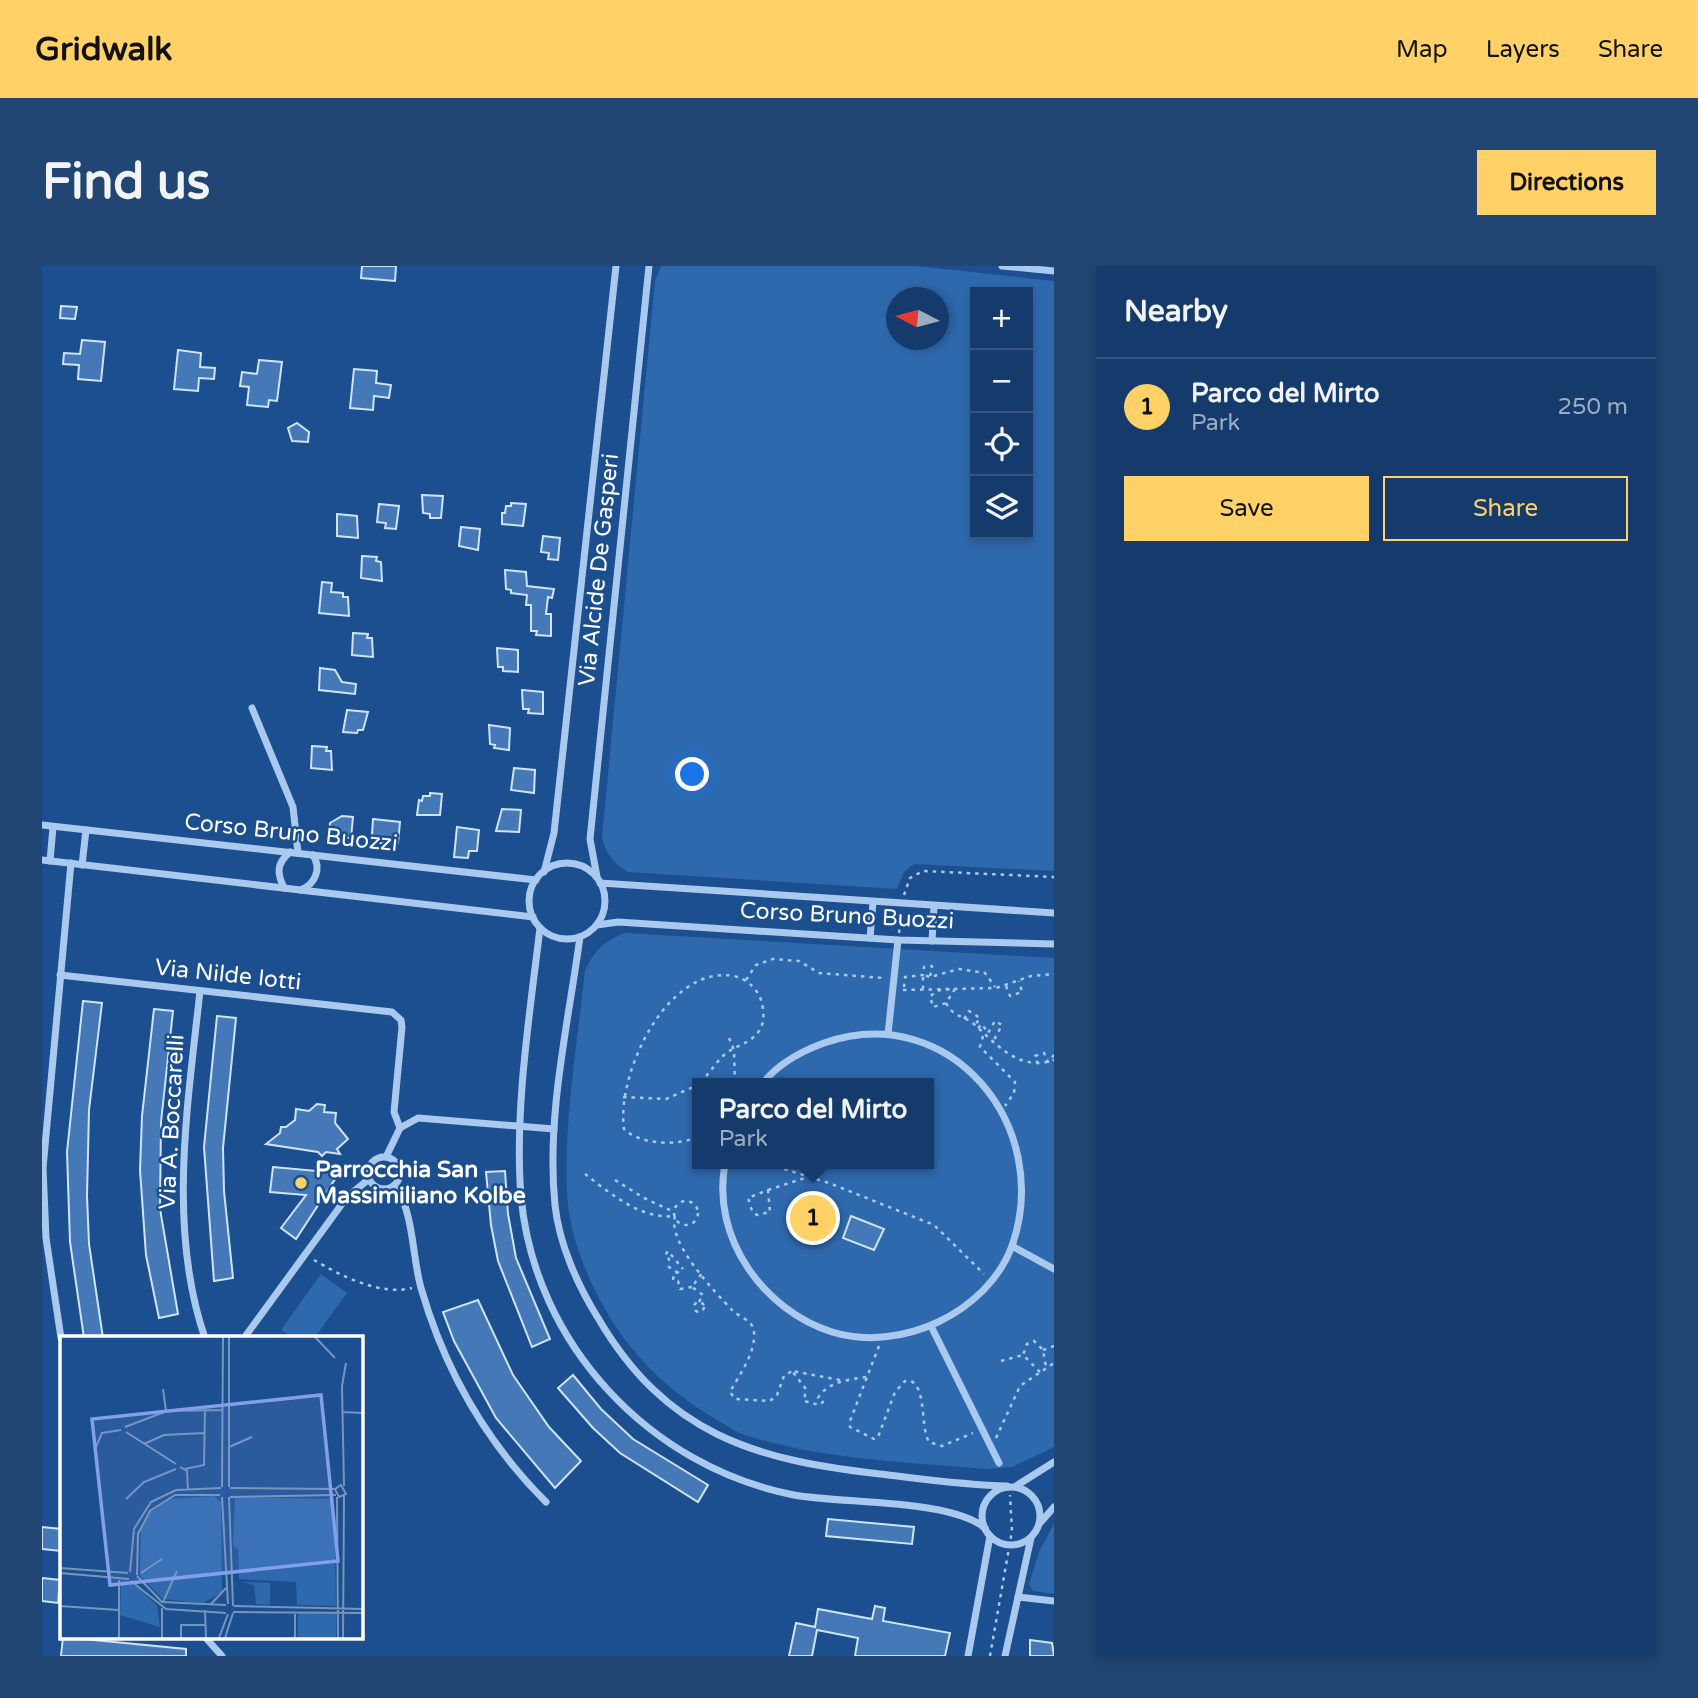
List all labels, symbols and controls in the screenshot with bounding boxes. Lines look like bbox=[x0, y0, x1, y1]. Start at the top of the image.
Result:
text: Gridwalk bbox=[35, 30, 172, 69]
text: Map bbox=[1396, 35, 1448, 64]
text: Layers bbox=[1486, 35, 1560, 64]
text: Share bbox=[1598, 35, 1663, 64]
button: Directions bbox=[1477, 150, 1656, 215]
text: Find us bbox=[42, 153, 210, 212]
north arrow bbox=[886, 287, 949, 350]
map controls bbox=[970, 287, 1033, 539]
button: + bbox=[970, 287, 1033, 350]
text: Nearby bbox=[1124, 293, 1228, 330]
button: − bbox=[970, 350, 1033, 413]
text: Parco del Mirto bbox=[1191, 378, 1380, 409]
text: 1 bbox=[1140, 393, 1154, 421]
text: 250 m bbox=[1558, 393, 1628, 421]
text: Park bbox=[1191, 409, 1240, 437]
button: locate bbox=[970, 413, 1033, 476]
street label: Via Alcide De Gasperi bbox=[573, 452, 625, 688]
button: layers bbox=[970, 476, 1033, 539]
button: Save bbox=[1124, 476, 1369, 541]
button: Share bbox=[1383, 476, 1628, 541]
your location bbox=[675, 757, 709, 791]
street label: Corso Bruno Buozzi bbox=[183, 808, 399, 858]
street label: Corso Bruno Buozzi bbox=[739, 896, 955, 936]
street label: Via Nilde Iotti bbox=[153, 953, 303, 997]
street label: Via A. Boccarelli bbox=[153, 1034, 191, 1210]
popup bbox=[692, 1078, 934, 1169]
text: Parco del Mirto bbox=[719, 1094, 907, 1125]
text: Park bbox=[719, 1125, 768, 1153]
place label: Parrocchia San Massimiliano Kolbe bbox=[315, 1156, 526, 1210]
marker: Parrocchia San Massimiliano Kolbe bbox=[293, 1175, 309, 1191]
pin: 1 bbox=[790, 1192, 836, 1244]
inset map bbox=[60, 1336, 362, 1638]

